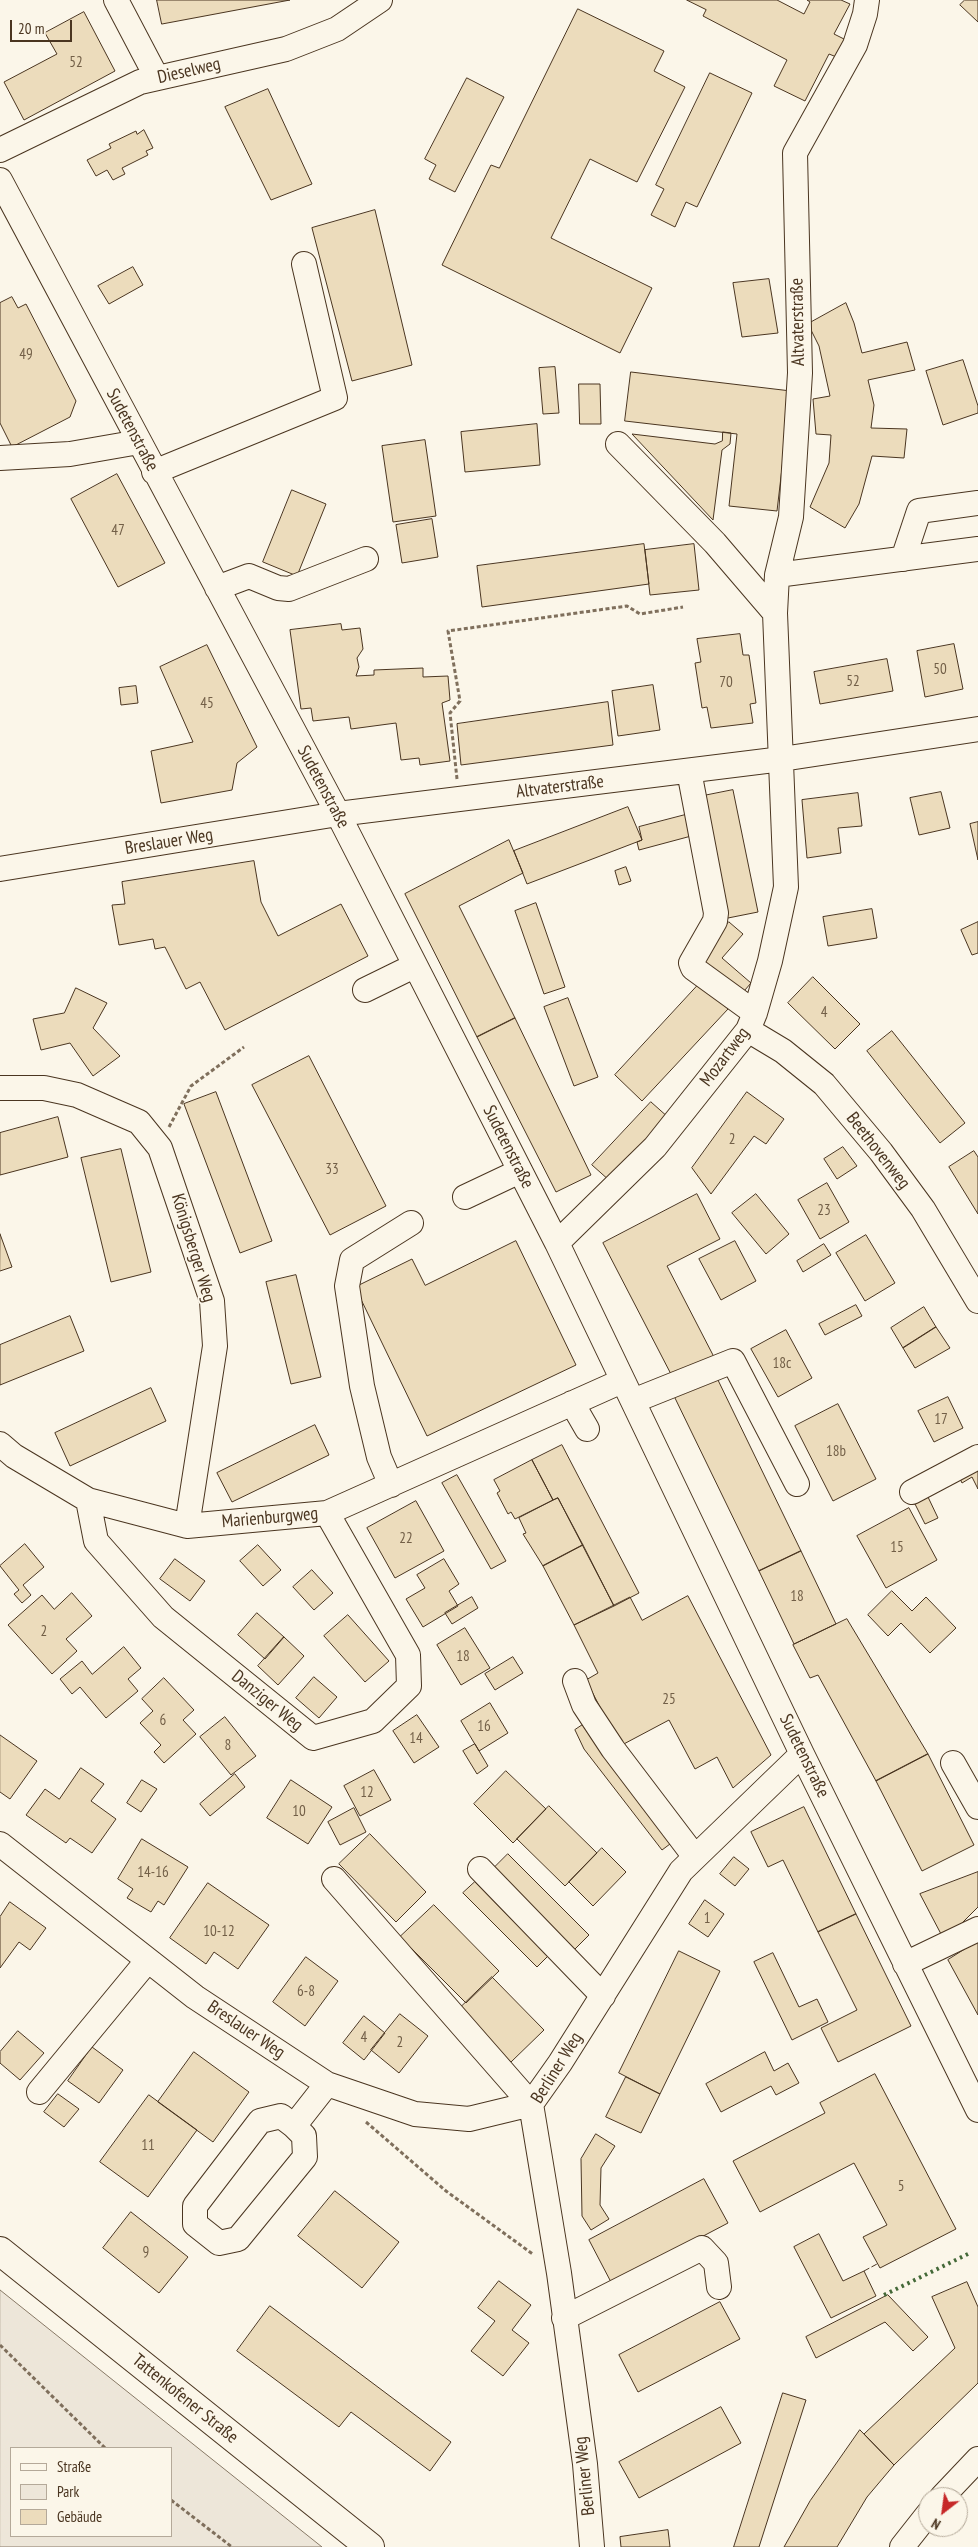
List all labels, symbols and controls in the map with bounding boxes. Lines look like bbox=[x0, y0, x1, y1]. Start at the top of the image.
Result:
scale bar bbox=[12, 10, 75, 42]
text: 20 m bbox=[18, 19, 44, 38]
street label: Dieselweg bbox=[155, 53, 223, 89]
house number: 52 bbox=[69, 54, 83, 72]
street label: Altvaterstraße bbox=[786, 278, 810, 366]
house number: 49 bbox=[19, 346, 33, 364]
street label: Sudetenstraße bbox=[101, 385, 163, 475]
house number: 47 bbox=[111, 522, 125, 540]
house number: 50 bbox=[933, 661, 947, 679]
house number: 52 bbox=[846, 673, 860, 691]
house number: 70 bbox=[719, 674, 733, 692]
house number: 45 bbox=[200, 695, 214, 713]
street label: Sudetenstraße bbox=[292, 742, 354, 832]
street label: Altvaterstraße bbox=[515, 771, 605, 803]
street label: Breslauer Weg bbox=[123, 824, 215, 860]
house number: 4 bbox=[821, 1004, 827, 1022]
street label: Mozartweg bbox=[696, 1023, 754, 1091]
street label: Sudetenstraße bbox=[478, 1102, 538, 1192]
street label: Beethovenweg bbox=[841, 1108, 915, 1194]
house number: 2 bbox=[729, 1131, 735, 1149]
house number: 33 bbox=[325, 1161, 339, 1179]
street label: Königsberger Weg bbox=[166, 1191, 220, 1305]
house number: 23 bbox=[817, 1202, 831, 1220]
house number: 18c bbox=[773, 1355, 791, 1373]
house number: 17 bbox=[934, 1411, 948, 1429]
house number: 18b bbox=[826, 1443, 846, 1461]
street label: Marienburgweg bbox=[221, 1503, 319, 1533]
house number: 22 bbox=[399, 1530, 413, 1548]
house number: 15 bbox=[890, 1539, 904, 1557]
house number: 18 bbox=[790, 1588, 804, 1606]
house number: 2 bbox=[41, 1623, 47, 1641]
house number: 18 bbox=[456, 1648, 470, 1666]
street label: Danziger Weg bbox=[227, 1666, 307, 1736]
house number: 25 bbox=[662, 1691, 676, 1709]
street label: Sudetenstraße bbox=[775, 1711, 833, 1801]
house number: 6 bbox=[160, 1712, 166, 1730]
house number: 16 bbox=[477, 1718, 491, 1736]
house number: 14 bbox=[409, 1730, 423, 1748]
house number: 8 bbox=[225, 1737, 231, 1755]
house number: 12 bbox=[360, 1784, 374, 1802]
house number: 10 bbox=[292, 1803, 306, 1821]
house number: 14-16 bbox=[137, 1864, 169, 1882]
house number: 1 bbox=[704, 1910, 710, 1928]
house number: 10-12 bbox=[203, 1923, 235, 1941]
house number: 6-8 bbox=[297, 1983, 315, 2001]
street label: Breslauer Weg bbox=[203, 1996, 289, 2064]
house number: 4 bbox=[361, 2029, 367, 2047]
street label: Berliner Weg bbox=[527, 2029, 587, 2107]
house number: 2 bbox=[397, 2034, 403, 2052]
house number: 11 bbox=[141, 2137, 155, 2155]
house number: 5 bbox=[898, 2178, 904, 2196]
house number: 9 bbox=[143, 2244, 149, 2262]
street label: Tattenkofener Straße bbox=[128, 2350, 242, 2448]
street label: Berliner Weg bbox=[570, 2435, 600, 2517]
legend bbox=[10, 2447, 172, 2537]
text: Straße bbox=[57, 2457, 91, 2476]
text: Park bbox=[57, 2482, 79, 2501]
north arrow bbox=[918, 2487, 968, 2537]
text: Gebäude bbox=[57, 2507, 102, 2526]
text: N bbox=[928, 2514, 944, 2534]

